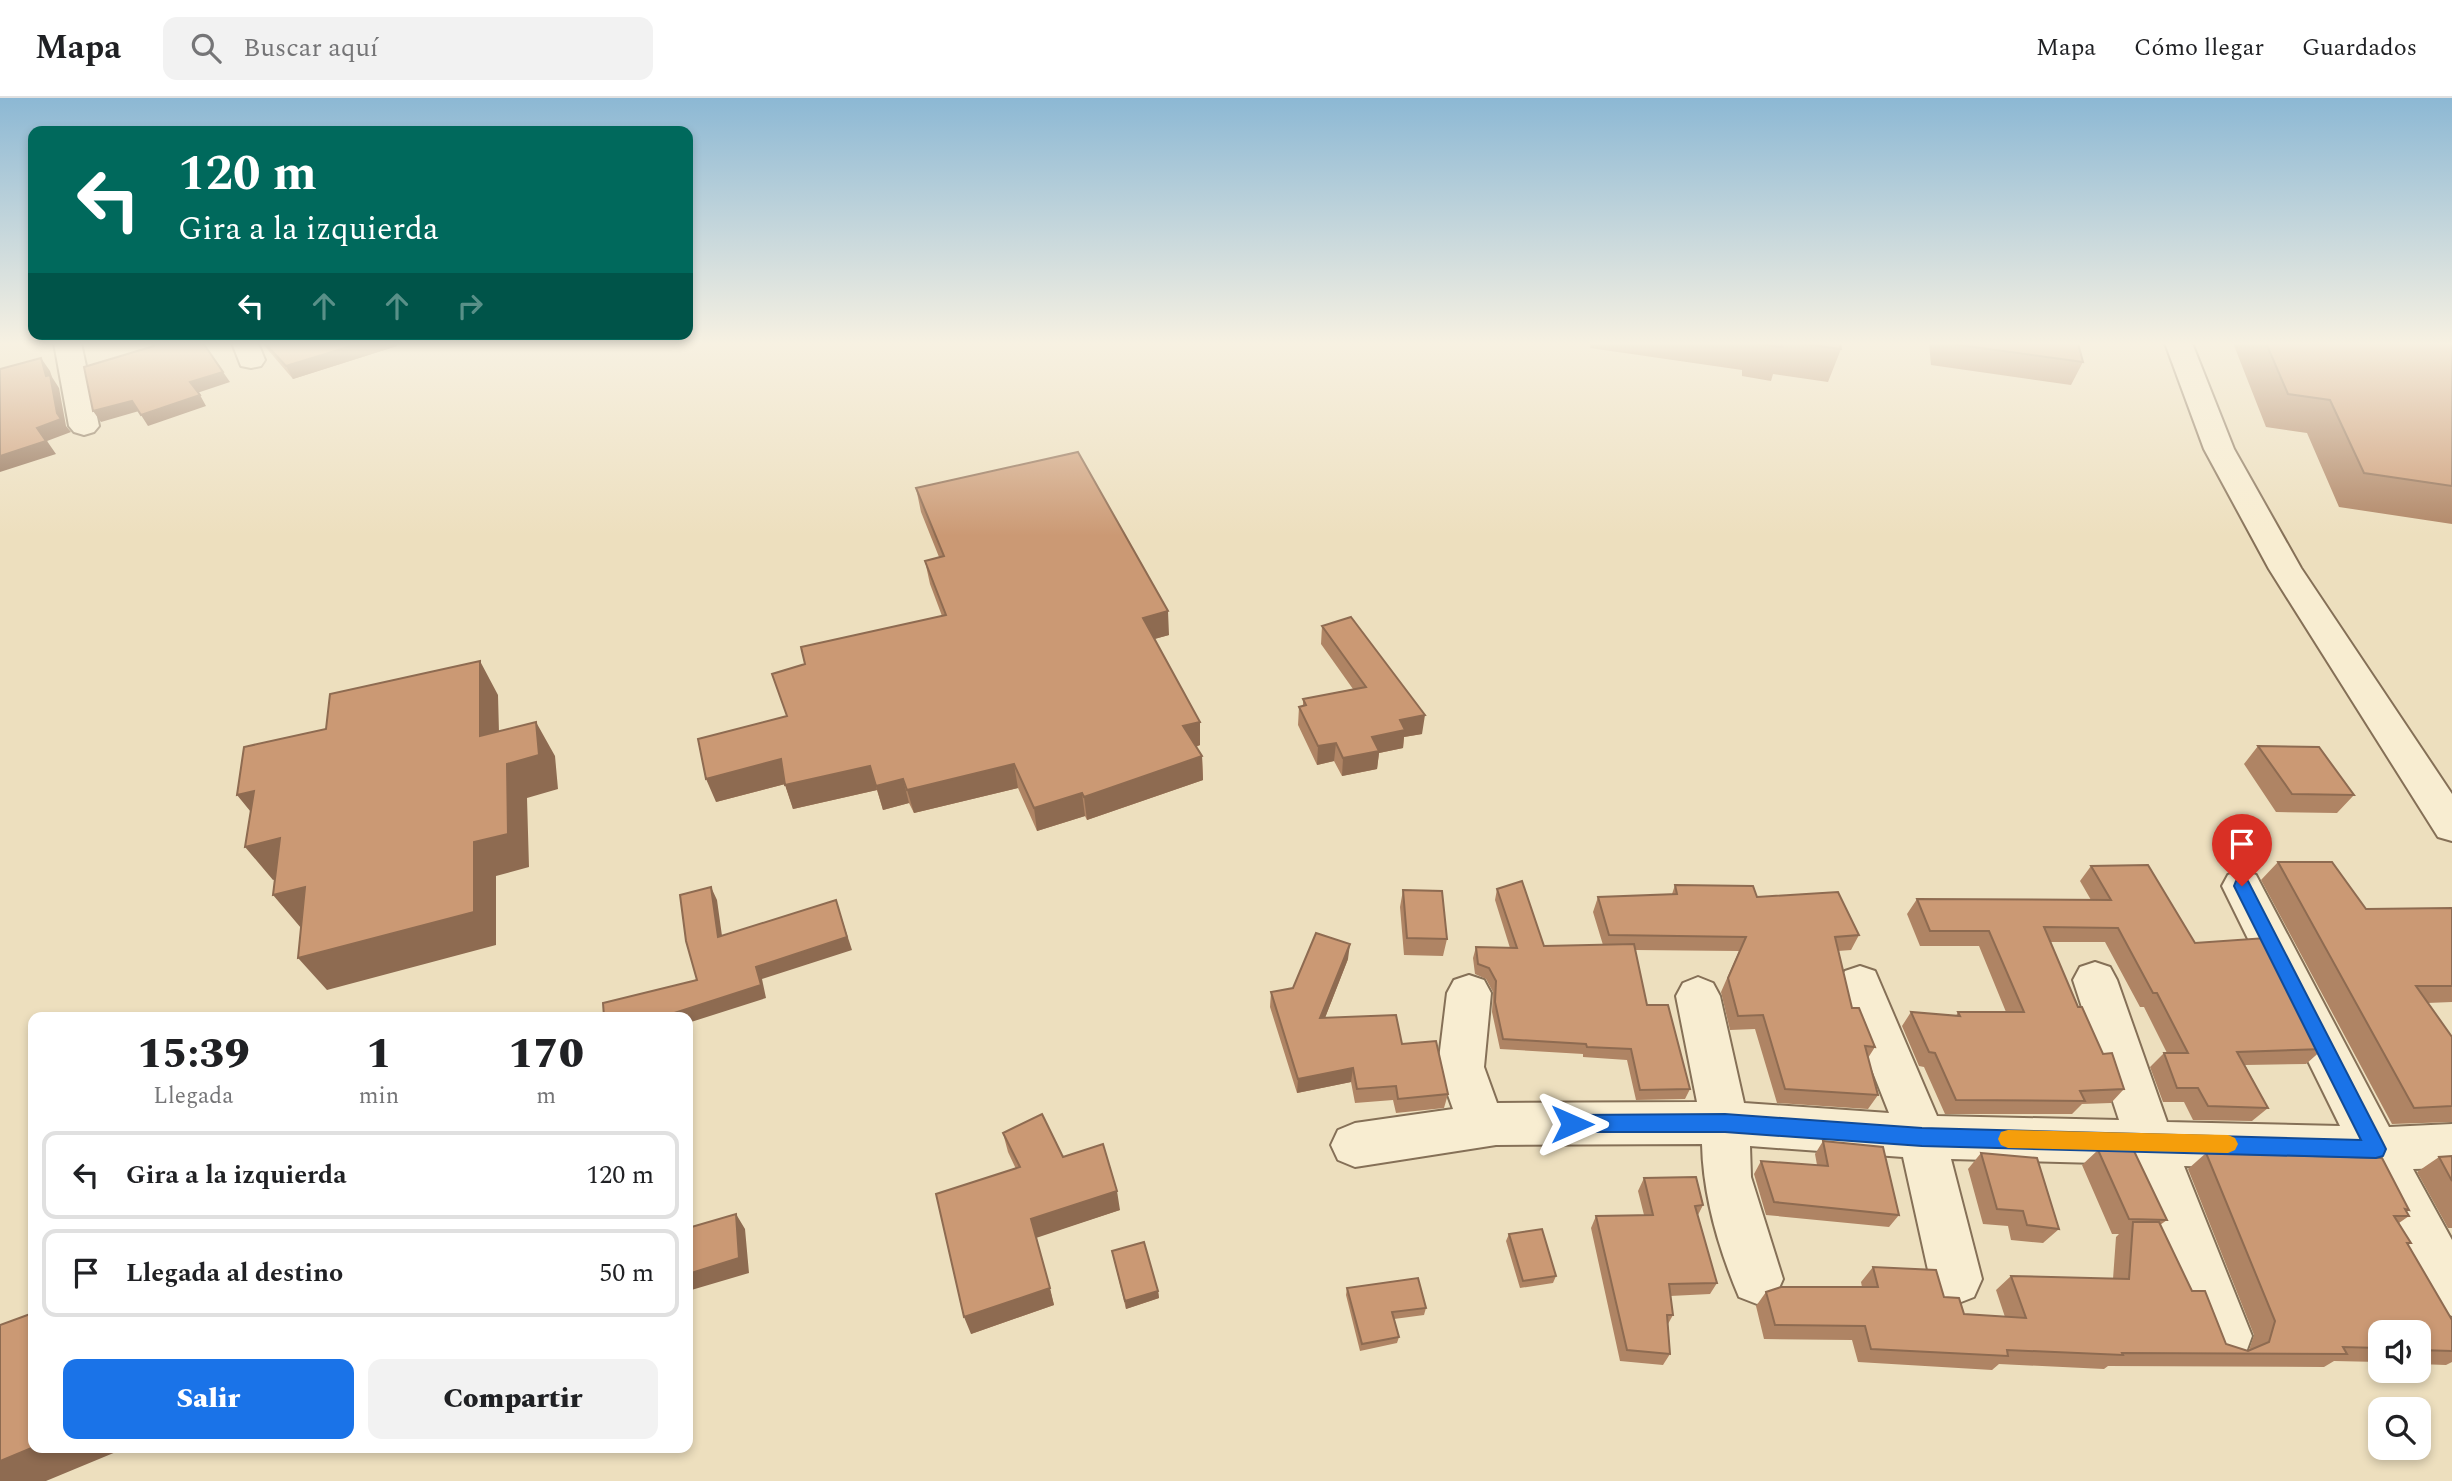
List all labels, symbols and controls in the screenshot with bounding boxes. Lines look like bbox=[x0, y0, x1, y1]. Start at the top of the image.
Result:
search box bbox=[163, 17, 653, 80]
text: Mapa bbox=[35, 23, 121, 73]
text: Buscar aquí bbox=[243, 28, 378, 68]
icon: search bbox=[187, 29, 225, 67]
text: Mapa bbox=[2036, 30, 2096, 66]
text: Cómo llegar bbox=[2134, 30, 2264, 66]
text: Guardados bbox=[2302, 30, 2417, 66]
text: 120 m bbox=[178, 137, 317, 212]
icon: left bbox=[63, 154, 154, 245]
text: Gira a la izquierda bbox=[178, 205, 439, 254]
icon: left bbox=[232, 287, 270, 325]
icon: ahead bbox=[305, 287, 343, 325]
icon: ahead bbox=[378, 287, 416, 325]
icon: right bbox=[451, 287, 489, 325]
pin bbox=[2212, 814, 2272, 886]
icon: arrive bbox=[2223, 825, 2261, 863]
text: 15:39 bbox=[137, 1023, 250, 1086]
text: 1 bbox=[366, 1023, 392, 1086]
text: 170 bbox=[508, 1023, 584, 1086]
text: Llegada bbox=[153, 1079, 233, 1114]
text: min bbox=[359, 1079, 399, 1114]
text: m bbox=[536, 1079, 556, 1114]
position arrow bbox=[1535, 1087, 1609, 1161]
text: Gira a la izquierda bbox=[126, 1155, 347, 1195]
text: 120 m bbox=[586, 1155, 654, 1195]
icon: left bbox=[67, 1156, 105, 1194]
text: Llegada al destino bbox=[126, 1253, 343, 1293]
text: 50 m bbox=[599, 1253, 654, 1293]
icon: arrive bbox=[67, 1254, 105, 1292]
map controls bbox=[2368, 1320, 2431, 1460]
button: sound bbox=[2368, 1320, 2431, 1383]
button: Salir bbox=[63, 1359, 354, 1439]
button: Compartir bbox=[368, 1359, 658, 1439]
button: search bbox=[2368, 1397, 2431, 1460]

